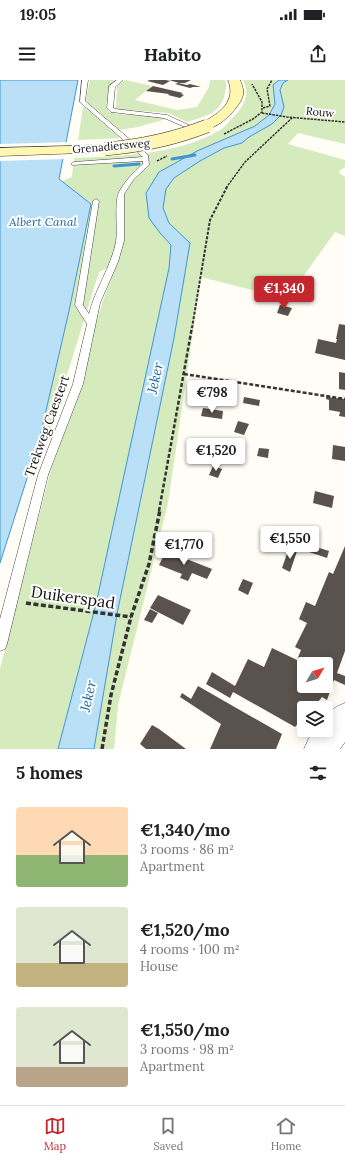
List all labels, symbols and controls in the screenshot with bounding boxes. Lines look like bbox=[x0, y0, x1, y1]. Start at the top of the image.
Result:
text: 19:05 bbox=[20, 5, 56, 24]
icon: menu bbox=[16, 43, 38, 65]
text: Habito bbox=[144, 43, 201, 66]
icon: share bbox=[307, 43, 329, 65]
street label: Rouw bbox=[305, 104, 335, 120]
street label: Grenadiersweg bbox=[72, 136, 151, 156]
water label: Albert Canal bbox=[8, 214, 78, 229]
pin: €1,340 bbox=[251, 276, 317, 310]
text: €1,340 bbox=[263, 280, 305, 297]
water label: Jeker bbox=[143, 360, 167, 396]
street label: Trekweg Caestert bbox=[21, 373, 73, 479]
pin: €798 bbox=[188, 380, 236, 414]
text: €798 bbox=[196, 384, 228, 401]
pin: €1,520 bbox=[183, 438, 249, 472]
text: €1,520 bbox=[195, 442, 237, 459]
pin: €1,550 bbox=[257, 526, 323, 560]
text: €1,550 bbox=[269, 530, 311, 547]
pin: €1,770 bbox=[151, 532, 217, 566]
text: €1,770 bbox=[164, 536, 204, 553]
street label: Duikerspad bbox=[30, 581, 117, 613]
north arrow bbox=[297, 657, 333, 693]
map controls bbox=[297, 657, 333, 737]
water label: Jeker bbox=[76, 678, 100, 714]
button: layers bbox=[297, 701, 333, 737]
text: 5 homes bbox=[16, 762, 83, 784]
icon: filters bbox=[307, 762, 329, 784]
text: €1,340/mo bbox=[140, 819, 230, 841]
icon: home bbox=[48, 823, 96, 871]
text: 3 rooms · 86 m² bbox=[140, 841, 234, 858]
text: Apartment bbox=[140, 858, 205, 875]
text: €1,520/mo bbox=[140, 919, 230, 941]
icon: home bbox=[48, 923, 96, 971]
text: 4 rooms · 100 m² bbox=[140, 941, 240, 958]
text: House bbox=[140, 958, 178, 975]
text: €1,550/mo bbox=[140, 1019, 230, 1041]
icon: home bbox=[48, 1023, 96, 1071]
text: 3 rooms · 98 m² bbox=[140, 1041, 234, 1058]
text: Apartment bbox=[140, 1058, 205, 1075]
tab: Map bbox=[44, 1115, 66, 1153]
tab: Saved bbox=[153, 1115, 183, 1153]
tab: Home bbox=[271, 1115, 301, 1153]

